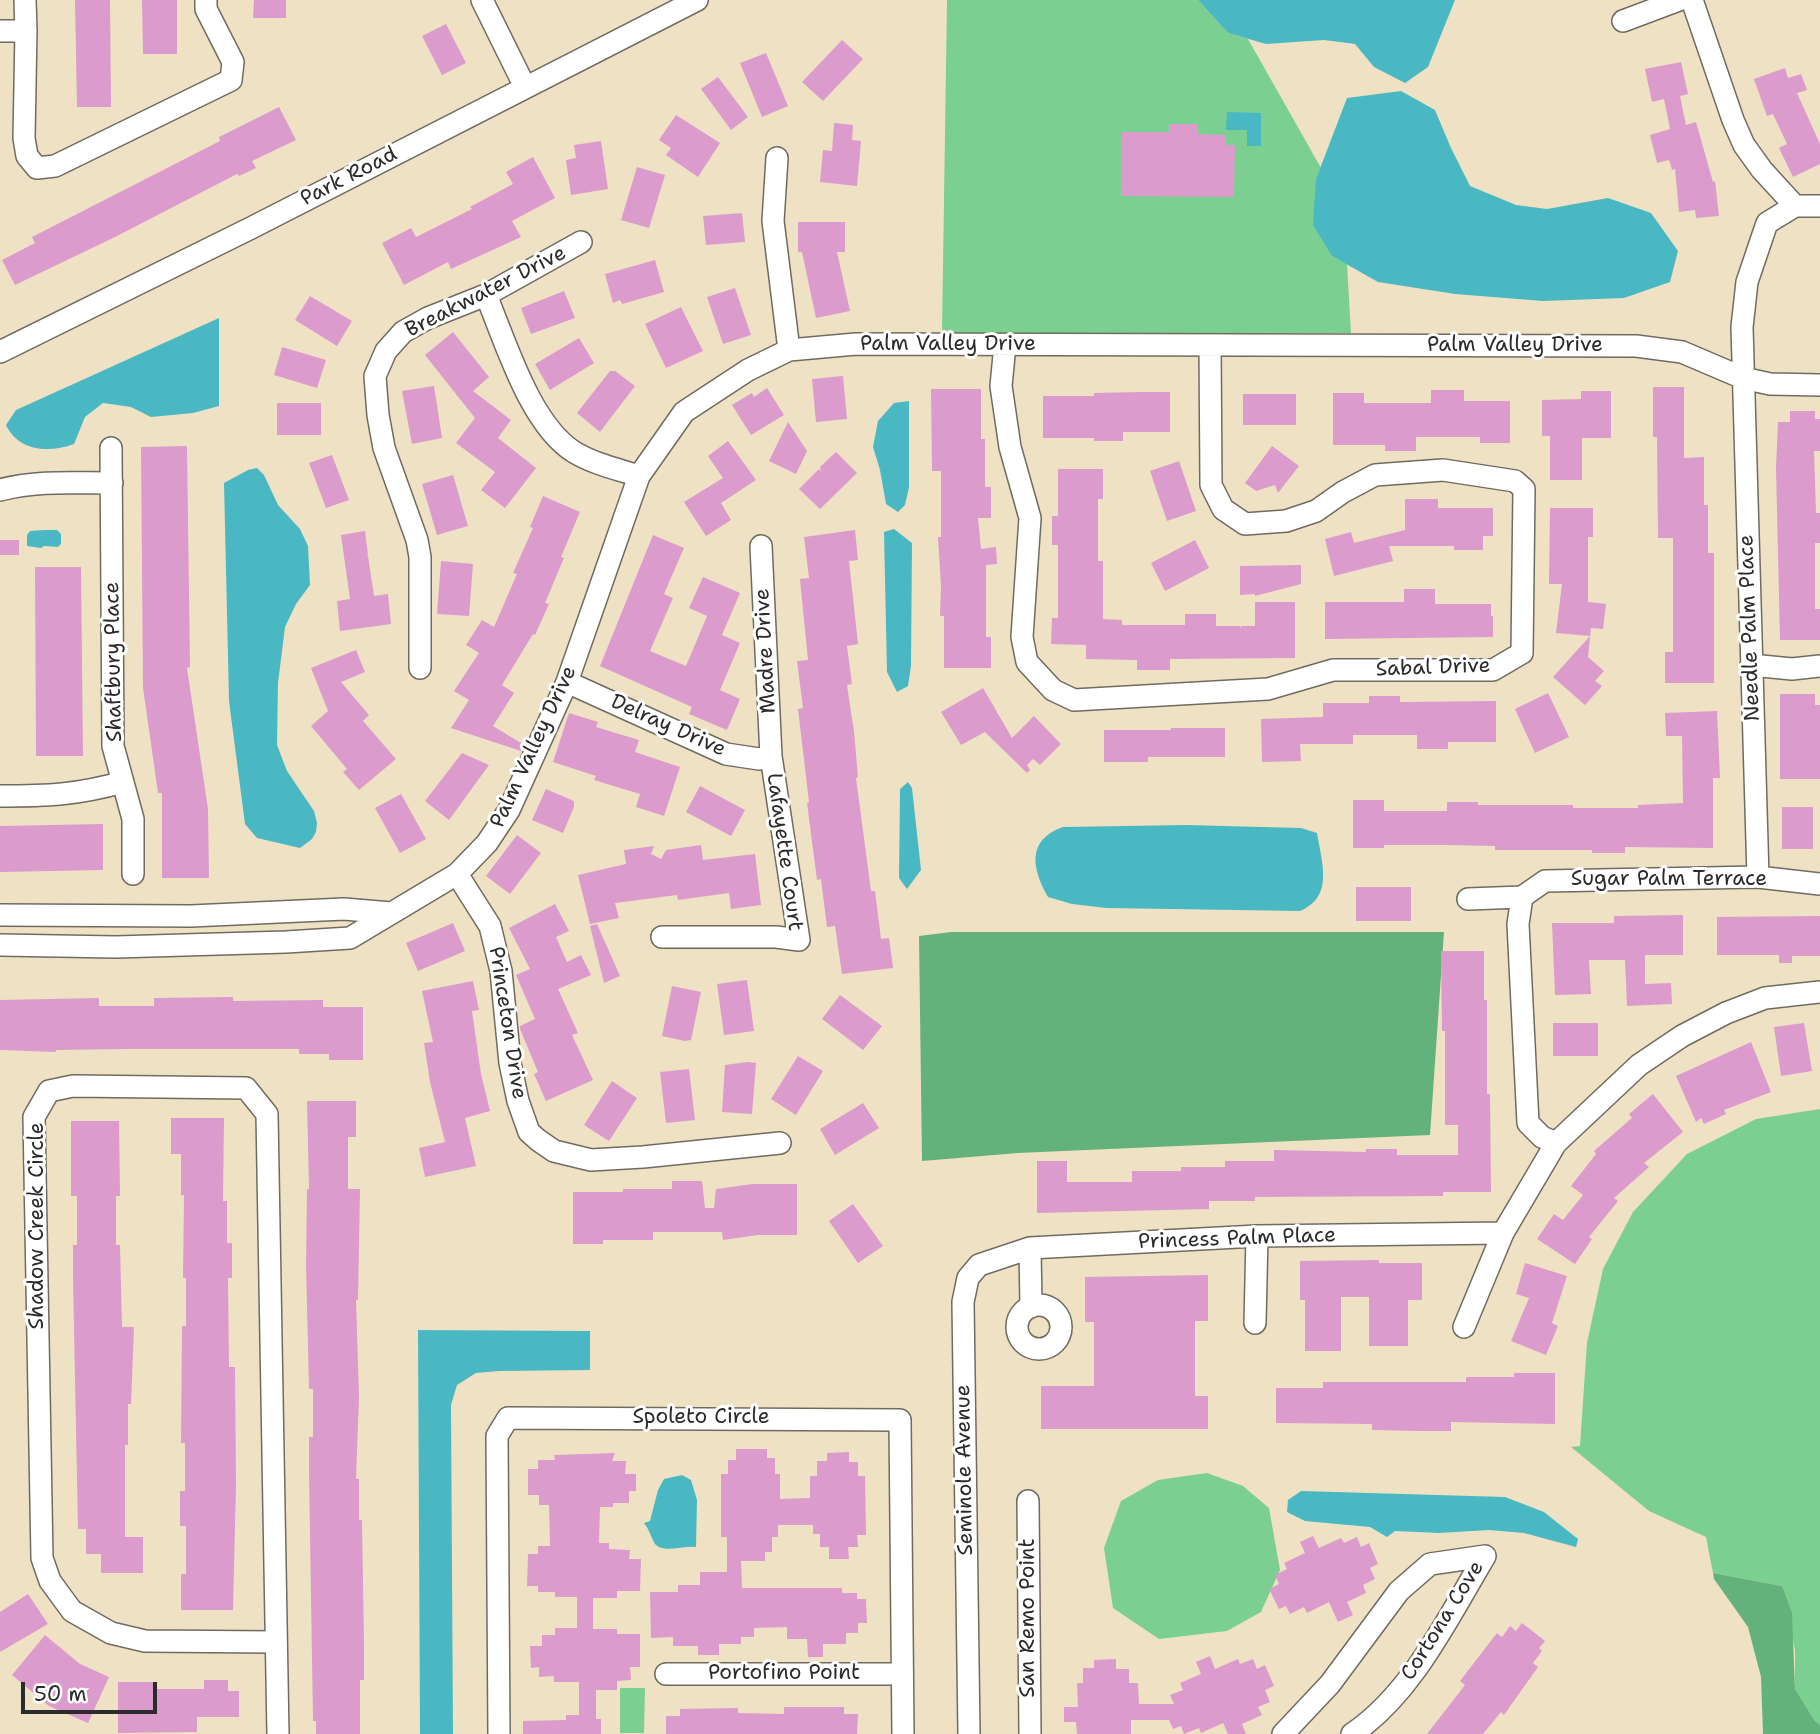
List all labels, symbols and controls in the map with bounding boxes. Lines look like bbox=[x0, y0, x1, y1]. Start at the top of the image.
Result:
street label: Park Road bbox=[297, 142, 401, 212]
street label: Breakwater Drive bbox=[401, 241, 571, 343]
street label: Palm Valley Drive bbox=[860, 332, 1036, 358]
street label: Palm Valley Drive bbox=[1427, 333, 1603, 359]
street label: Needle Palm Place bbox=[1734, 534, 1766, 722]
street label: Shaftbury Place bbox=[100, 582, 128, 742]
street label: Madre Drive bbox=[750, 588, 782, 714]
street label: Sabal Drive bbox=[1375, 653, 1491, 683]
street label: Palm Valley Drive bbox=[485, 662, 583, 832]
street label: Delray Drive bbox=[607, 689, 729, 763]
street label: Lafayette Court bbox=[760, 772, 808, 932]
street label: Sugar Palm Terrace bbox=[1571, 867, 1767, 893]
street label: Princeton Drive bbox=[483, 945, 531, 1101]
street label: Shadow Creek Circle bbox=[25, 1122, 51, 1330]
street label: Princess Palm Place bbox=[1138, 1223, 1336, 1255]
street label: Seminole Avenue bbox=[951, 1384, 979, 1556]
street label: Spoleto Circle bbox=[632, 1405, 770, 1431]
street label: San Remo Point bbox=[1016, 1538, 1042, 1698]
street label: Cortona Cove bbox=[1396, 1557, 1490, 1685]
street label: Portofino Point bbox=[708, 1661, 860, 1687]
scale bar bbox=[24, 1668, 161, 1712]
text: 50 m bbox=[34, 1680, 87, 1708]

